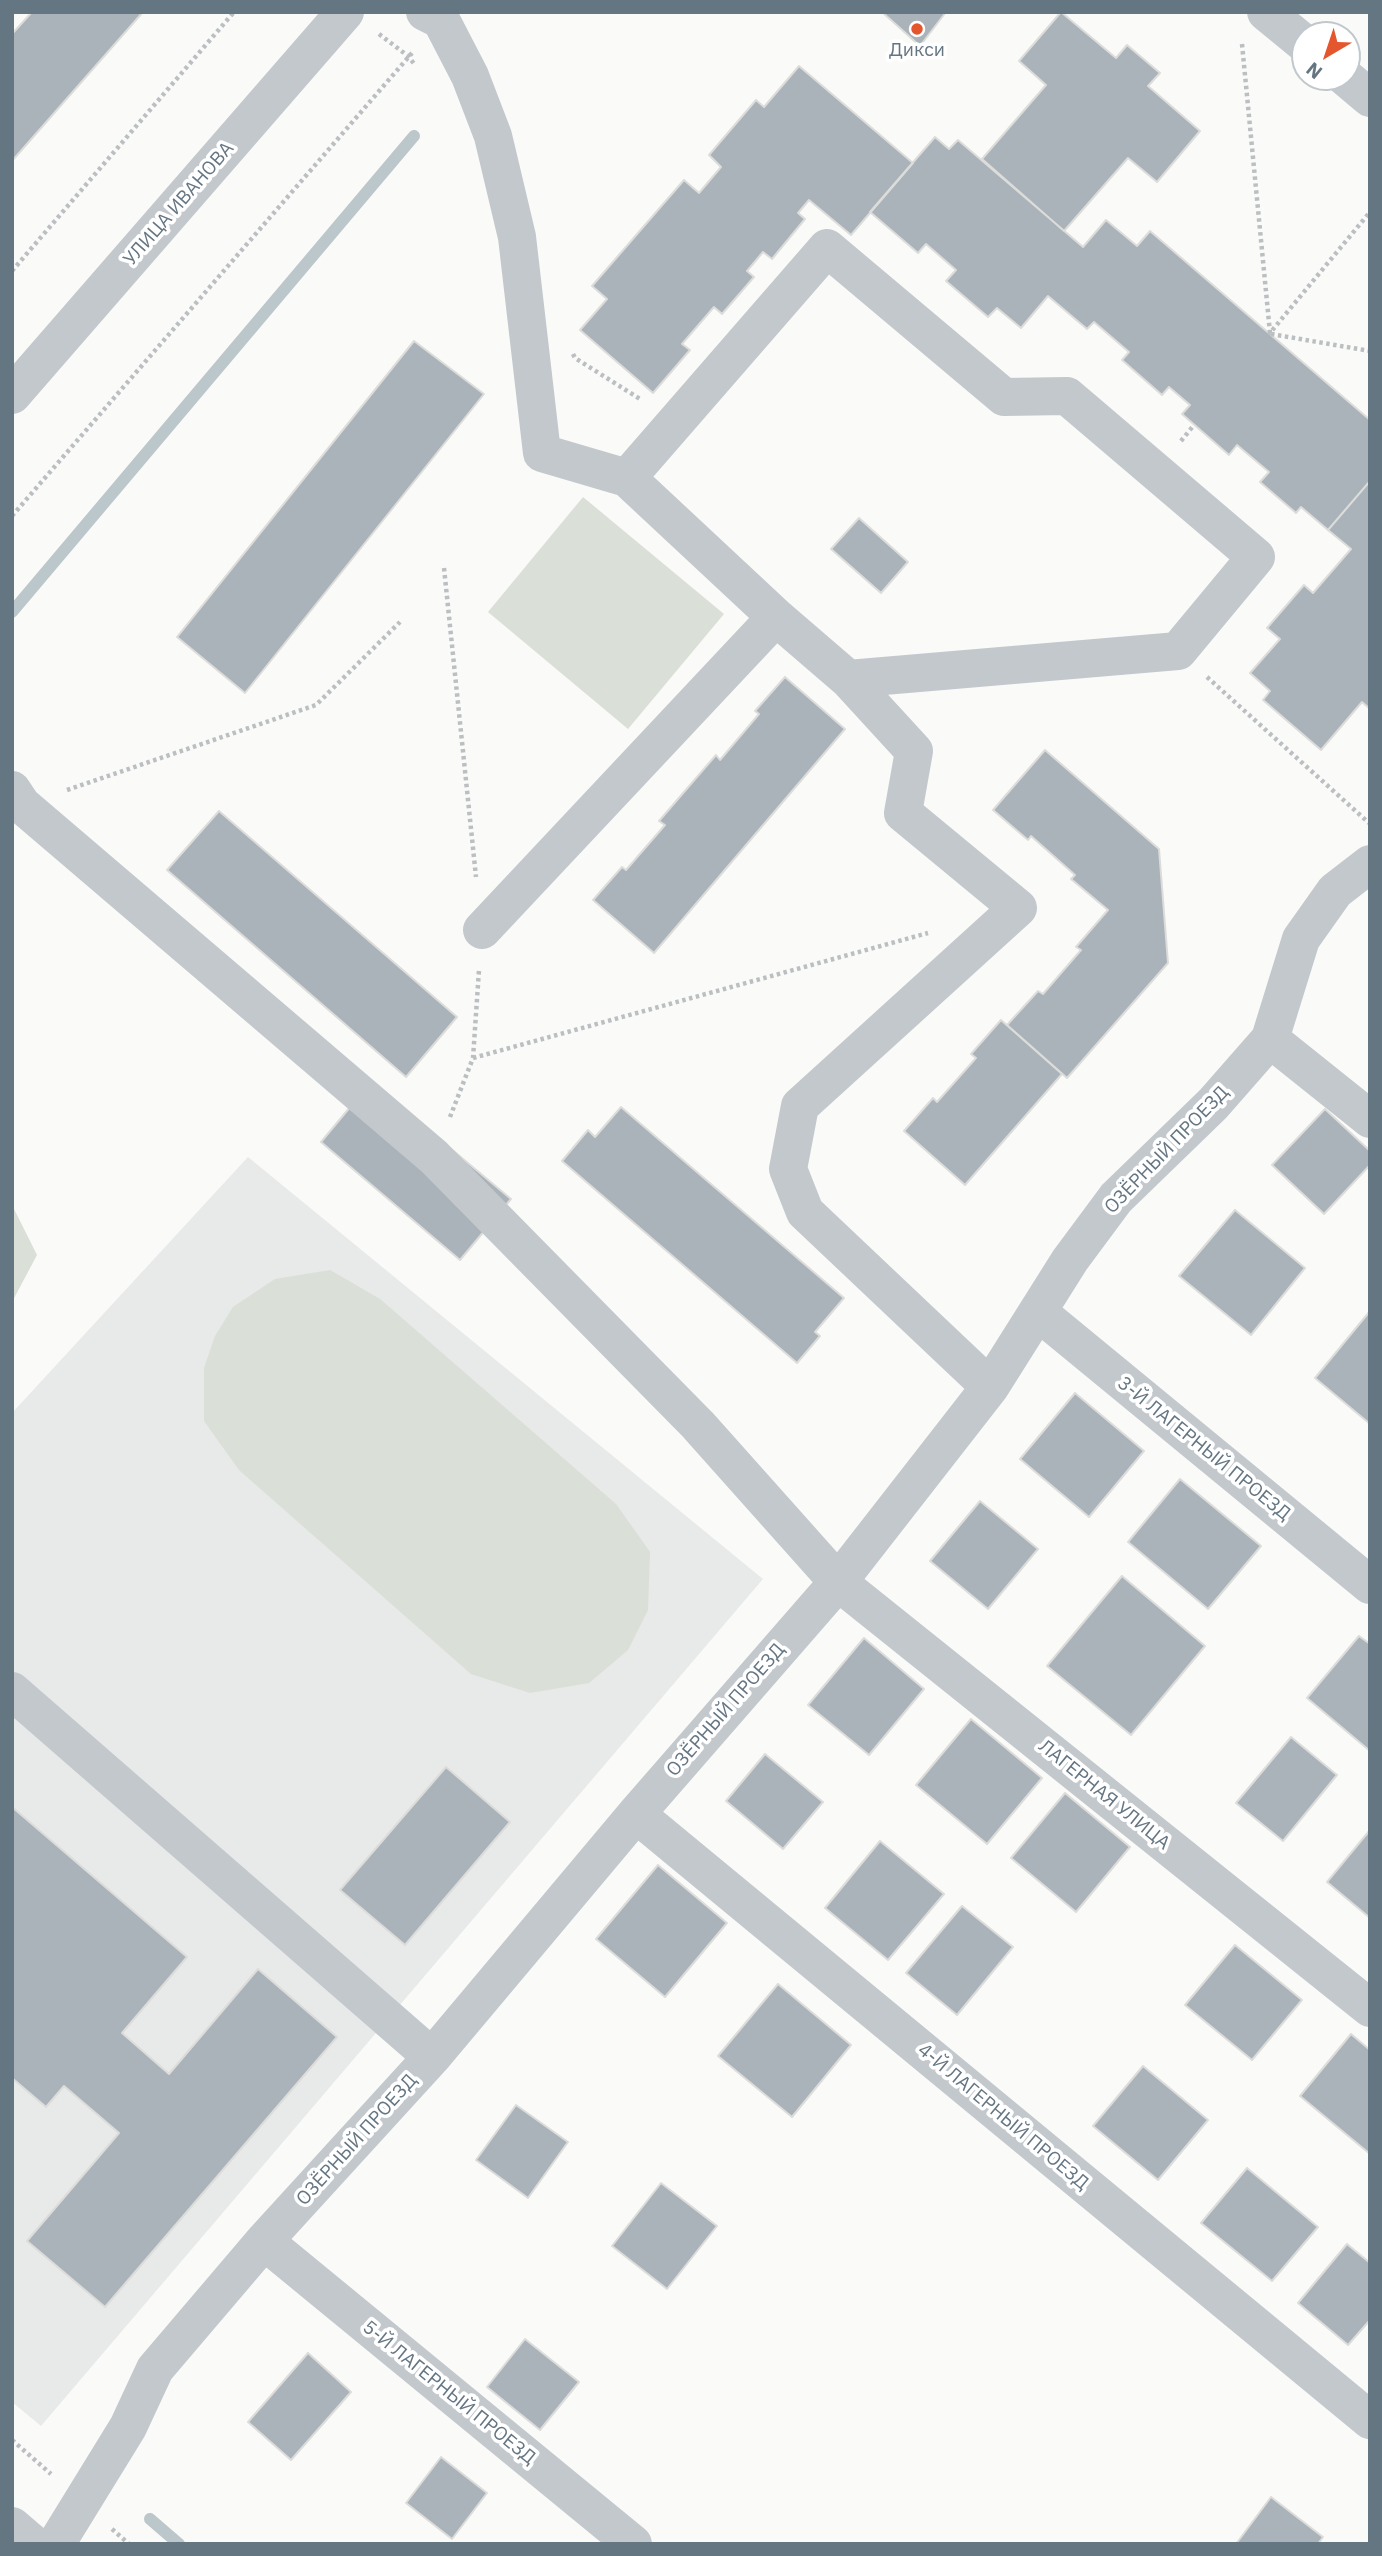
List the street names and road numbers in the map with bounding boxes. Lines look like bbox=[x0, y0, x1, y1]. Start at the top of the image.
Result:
street label: УЛИЦА ИВАНОВА bbox=[119, 137, 239, 271]
street label: ОЗЁРНЫЙ ПРОЕЗД bbox=[1100, 1081, 1234, 1219]
street label: 3-Й ЛАГЕРНЫЙ ПРОЕЗД bbox=[1113, 1372, 1295, 1526]
street label: ОЗЁРНЫЙ ПРОЕЗД bbox=[662, 1639, 790, 1781]
street label: ЛАГЕРНАЯ УЛИЦА bbox=[1034, 1735, 1174, 1855]
street label: 4-Й ЛАГЕРНЫЙ ПРОЕЗД bbox=[913, 2039, 1093, 2195]
street label: ОЗЁРНЫЙ ПРОЕЗД bbox=[292, 2070, 422, 2210]
street label: 5-Й ЛАГЕРНЫЙ ПРОЕЗД bbox=[358, 2316, 540, 2470]

